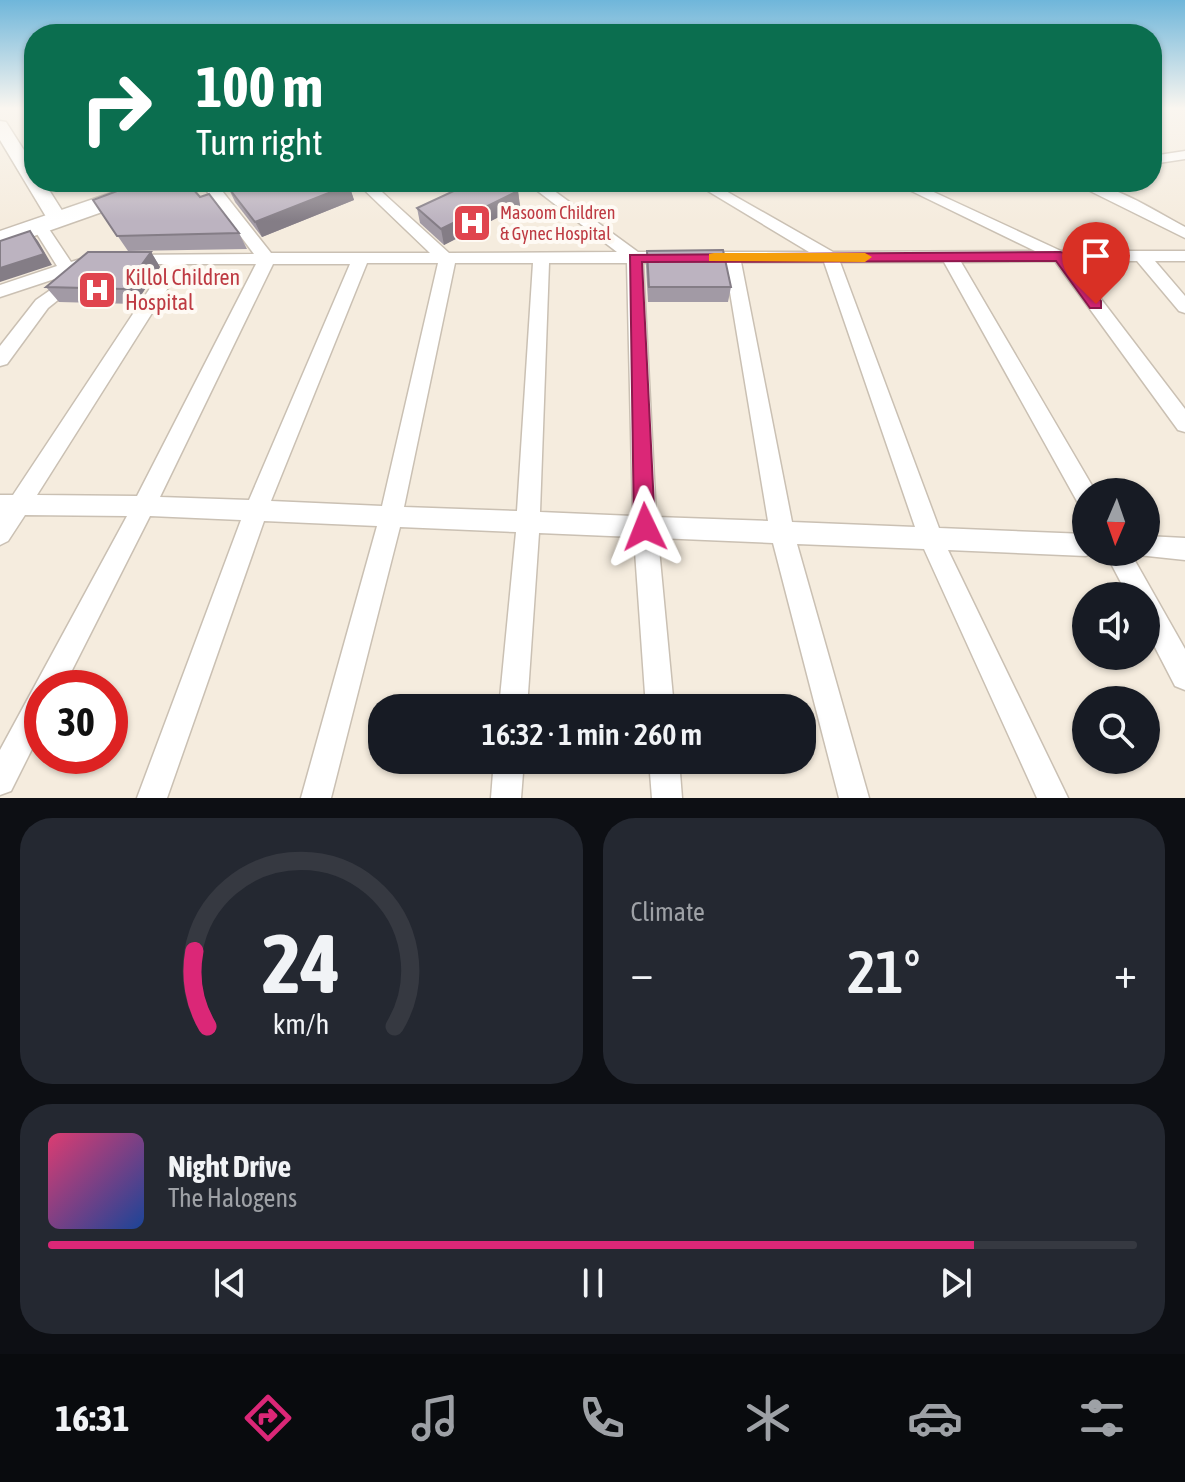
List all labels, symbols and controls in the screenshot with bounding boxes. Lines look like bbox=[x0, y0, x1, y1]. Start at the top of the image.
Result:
text: 100 m bbox=[196, 55, 323, 119]
icon: right bbox=[64, 56, 168, 160]
text: Turn right bbox=[196, 121, 323, 163]
hospital icon: Masoom Children & Gynec Hospital bbox=[451, 202, 493, 244]
place label: Masoom Children & Gynec Hospital bbox=[500, 202, 615, 244]
pin bbox=[1062, 222, 1130, 304]
icon: arrive bbox=[1074, 234, 1118, 278]
place label: Killol Children Hospital bbox=[125, 264, 240, 315]
hospital icon: Killol Children Hospital bbox=[76, 269, 118, 311]
north arrow bbox=[1072, 478, 1160, 566]
map controls bbox=[1072, 478, 1160, 774]
position arrow bbox=[603, 485, 687, 569]
button: sound bbox=[1072, 582, 1160, 670]
speed limit sign: 30 bbox=[24, 670, 128, 774]
button: search bbox=[1072, 686, 1160, 774]
text: 16:32 · 1 min · 260 m bbox=[482, 717, 702, 751]
text: Climate bbox=[631, 897, 705, 927]
text: 24 bbox=[262, 915, 340, 1011]
text: 21° bbox=[847, 937, 920, 1006]
text: − bbox=[631, 947, 653, 997]
text: + bbox=[1114, 947, 1137, 997]
text: km/h bbox=[273, 1007, 330, 1040]
text: Night Drive bbox=[168, 1149, 291, 1183]
text: The Halogens bbox=[168, 1183, 297, 1213]
icon: previous bbox=[208, 1261, 252, 1305]
icon: pause bbox=[571, 1261, 615, 1305]
icon: next bbox=[934, 1261, 978, 1305]
icon: directions bbox=[240, 1390, 296, 1446]
icon: music bbox=[407, 1390, 463, 1446]
icon: phone bbox=[574, 1390, 630, 1446]
icon: climate bbox=[740, 1390, 796, 1446]
icon: car bbox=[907, 1390, 963, 1446]
icon: filters bbox=[1074, 1390, 1130, 1446]
text: 16:31 bbox=[55, 1397, 129, 1439]

